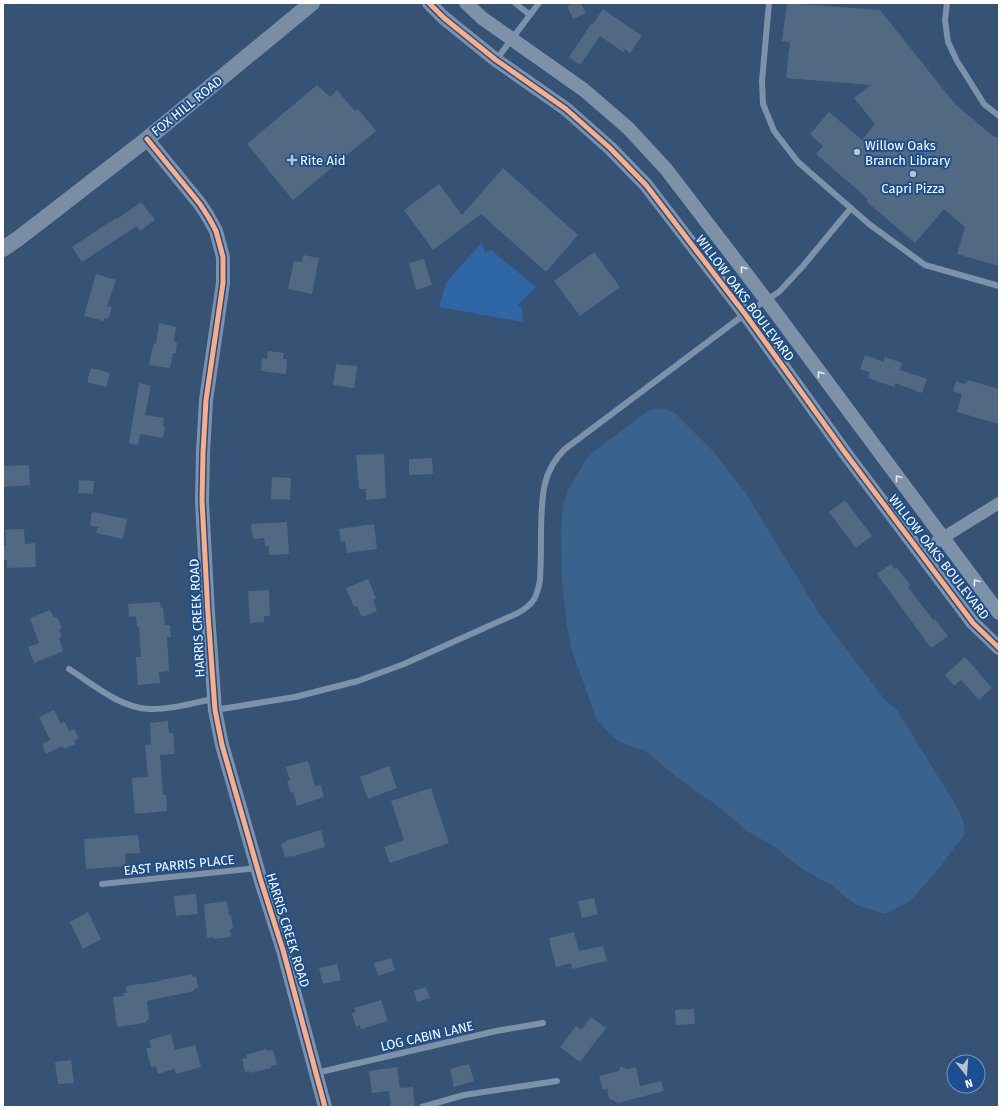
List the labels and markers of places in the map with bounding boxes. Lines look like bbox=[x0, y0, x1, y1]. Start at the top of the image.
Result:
place label: Willow Oaks Branch Library bbox=[865, 138, 951, 168]
marker: Willow Oaks Branch Library bbox=[852, 147, 862, 157]
place label: Rite Aid bbox=[300, 153, 345, 168]
marker: Rite Aid bbox=[287, 155, 297, 165]
marker: Capri Pizza bbox=[908, 169, 918, 179]
place label: Capri Pizza bbox=[881, 181, 945, 196]

